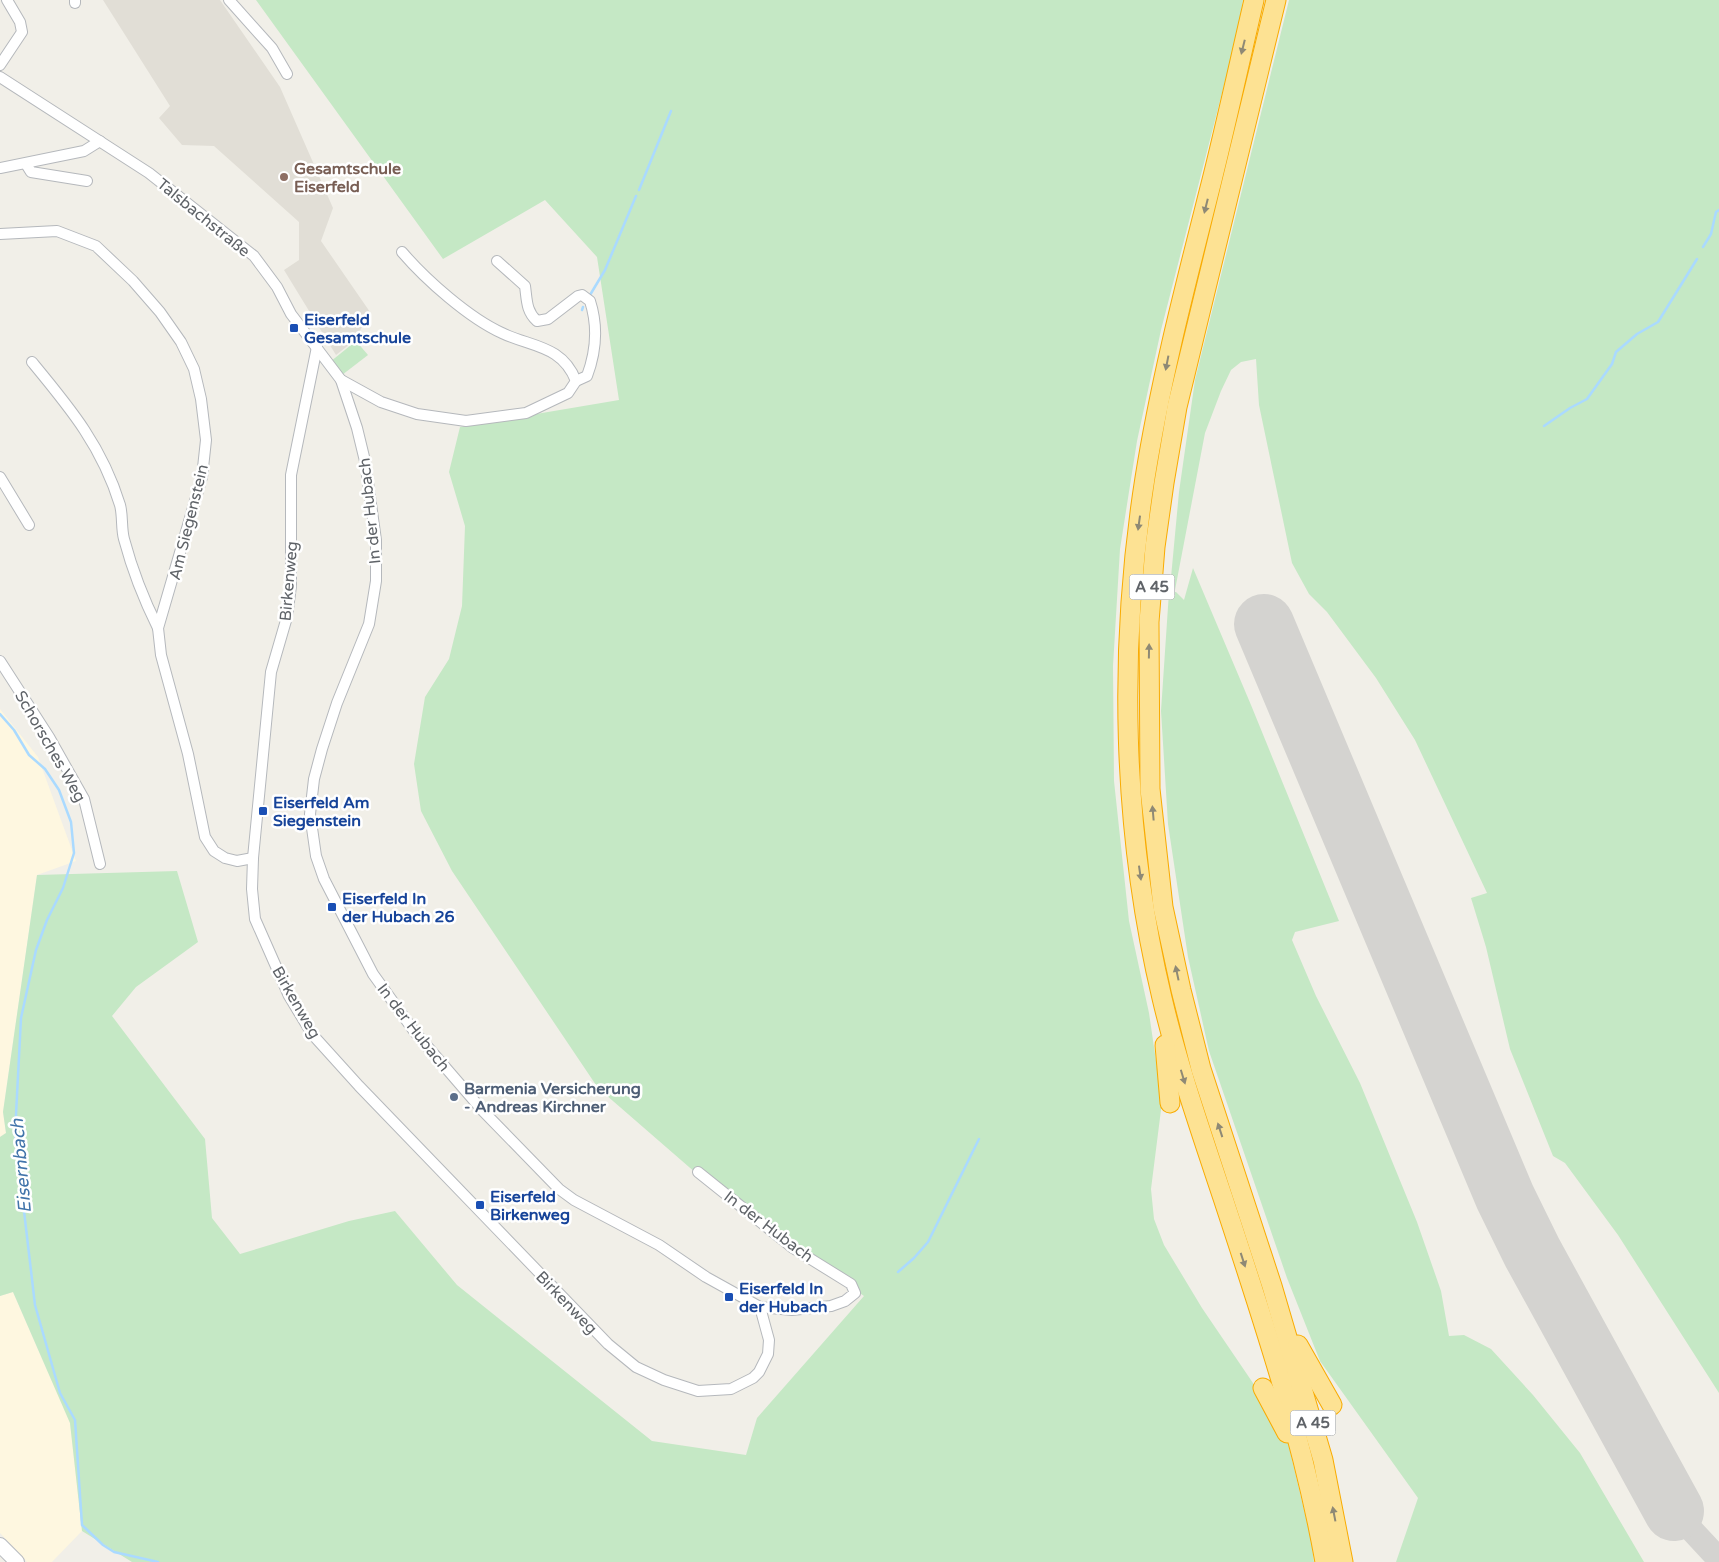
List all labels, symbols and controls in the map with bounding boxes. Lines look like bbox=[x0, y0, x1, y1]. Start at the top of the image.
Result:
one-way arrow bbox=[1239, 40, 1247, 55]
place label: Gesamtschule Eiserfeld bbox=[294, 159, 401, 197]
marker: Gesamtschule Eiserfeld bbox=[278, 171, 290, 183]
street label: Talsbachstraße bbox=[153, 174, 254, 261]
one-way arrow bbox=[1202, 198, 1210, 213]
place label: Eiserfeld Gesamtschule bbox=[304, 310, 411, 348]
marker: Eiserfeld Gesamtschule bbox=[288, 322, 300, 334]
one-way arrow bbox=[1163, 356, 1171, 371]
street label: In der Hubach bbox=[354, 457, 386, 565]
street label: Am Siegenstein bbox=[165, 462, 213, 582]
one-way arrow bbox=[1135, 516, 1143, 532]
street label: Birkenweg bbox=[276, 540, 302, 622]
road number: A 45 bbox=[1130, 574, 1174, 600]
one-way arrow bbox=[1145, 642, 1153, 658]
street label: Schorsches Weg bbox=[10, 687, 90, 806]
place label: Eiserfeld Am Siegenstein bbox=[273, 793, 370, 831]
marker: Eiserfeld Am Siegenstein bbox=[257, 805, 269, 817]
one-way arrow bbox=[1148, 805, 1156, 821]
one-way arrow bbox=[1136, 865, 1144, 881]
place label: Eiserfeld In der Hubach 26 bbox=[342, 889, 455, 927]
marker: Eiserfeld In der Hubach 26 bbox=[326, 901, 338, 913]
street label: Birkenweg bbox=[267, 963, 325, 1042]
one-way arrow bbox=[1173, 965, 1181, 981]
street label: In der Hubach bbox=[372, 979, 454, 1076]
one-way arrow bbox=[1180, 1069, 1188, 1084]
place label: Barmenia Versicherung - Andreas Kirchner bbox=[464, 1079, 641, 1117]
marker: Barmenia Versicherung - Andreas Kirchner bbox=[448, 1091, 460, 1103]
water label: Eisernbach bbox=[6, 1117, 36, 1214]
one-way arrow bbox=[1216, 1122, 1224, 1137]
place label: Eiserfeld Birkenweg bbox=[490, 1187, 570, 1225]
street label: In der Hubach bbox=[720, 1187, 817, 1267]
marker: Eiserfeld Birkenweg bbox=[474, 1199, 486, 1211]
one-way arrow bbox=[1240, 1252, 1247, 1267]
street label: Birkenweg bbox=[531, 1267, 601, 1338]
place label: Eiserfeld In der Hubach bbox=[739, 1279, 827, 1317]
marker: Eiserfeld In der Hubach bbox=[723, 1291, 735, 1303]
road number: A 45 bbox=[1290, 1410, 1336, 1436]
one-way arrow bbox=[1330, 1507, 1338, 1522]

